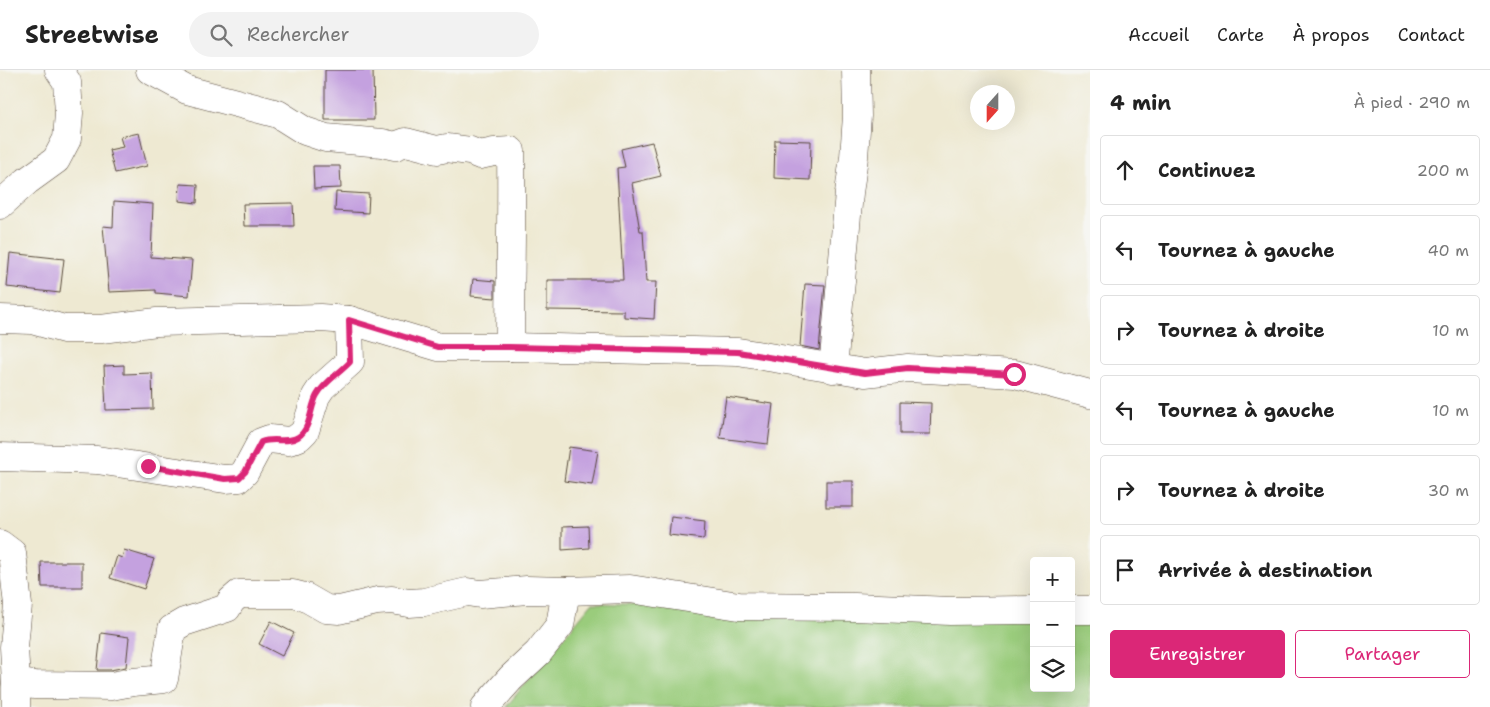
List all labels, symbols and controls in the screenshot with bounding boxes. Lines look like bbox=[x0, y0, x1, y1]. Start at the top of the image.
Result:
search box bbox=[189, 12, 539, 57]
text: Streetwise bbox=[25, 19, 159, 51]
icon: search bbox=[207, 21, 235, 49]
text: Rechercher bbox=[247, 22, 350, 47]
text: Accueil bbox=[1128, 23, 1189, 47]
text: Carte bbox=[1217, 23, 1264, 47]
text: À propos bbox=[1292, 23, 1370, 47]
text: Contact bbox=[1398, 23, 1465, 47]
north arrow bbox=[970, 85, 1015, 130]
text: 4 min bbox=[1110, 89, 1171, 117]
text: À pied · 290 m bbox=[1354, 92, 1470, 113]
icon: ahead bbox=[1111, 156, 1139, 184]
text: Continuez bbox=[1158, 158, 1256, 183]
text: 200 m bbox=[1417, 160, 1469, 181]
icon: left bbox=[1111, 236, 1139, 264]
text: Tournez à gauche bbox=[1158, 238, 1335, 263]
text: 40 m bbox=[1427, 240, 1469, 261]
icon: right bbox=[1111, 316, 1139, 344]
text: Tournez à droite bbox=[1158, 318, 1325, 343]
text: 10 m bbox=[1432, 320, 1469, 341]
route start bbox=[1003, 363, 1026, 386]
icon: left bbox=[1111, 396, 1139, 424]
text: Tournez à gauche bbox=[1158, 398, 1335, 423]
text: 10 m bbox=[1432, 400, 1469, 421]
route end bbox=[137, 455, 160, 478]
icon: right bbox=[1111, 476, 1139, 504]
text: Tournez à droite bbox=[1158, 478, 1325, 503]
text: 30 m bbox=[1428, 480, 1469, 501]
icon: arrive bbox=[1111, 556, 1139, 584]
map controls bbox=[1030, 557, 1075, 692]
button: + bbox=[1030, 557, 1075, 602]
text: Arrivée à destination bbox=[1158, 558, 1372, 583]
button: − bbox=[1030, 602, 1075, 647]
button: Enregistrer bbox=[1110, 630, 1285, 678]
button: Partager bbox=[1295, 630, 1470, 678]
button: layers bbox=[1030, 647, 1075, 692]

